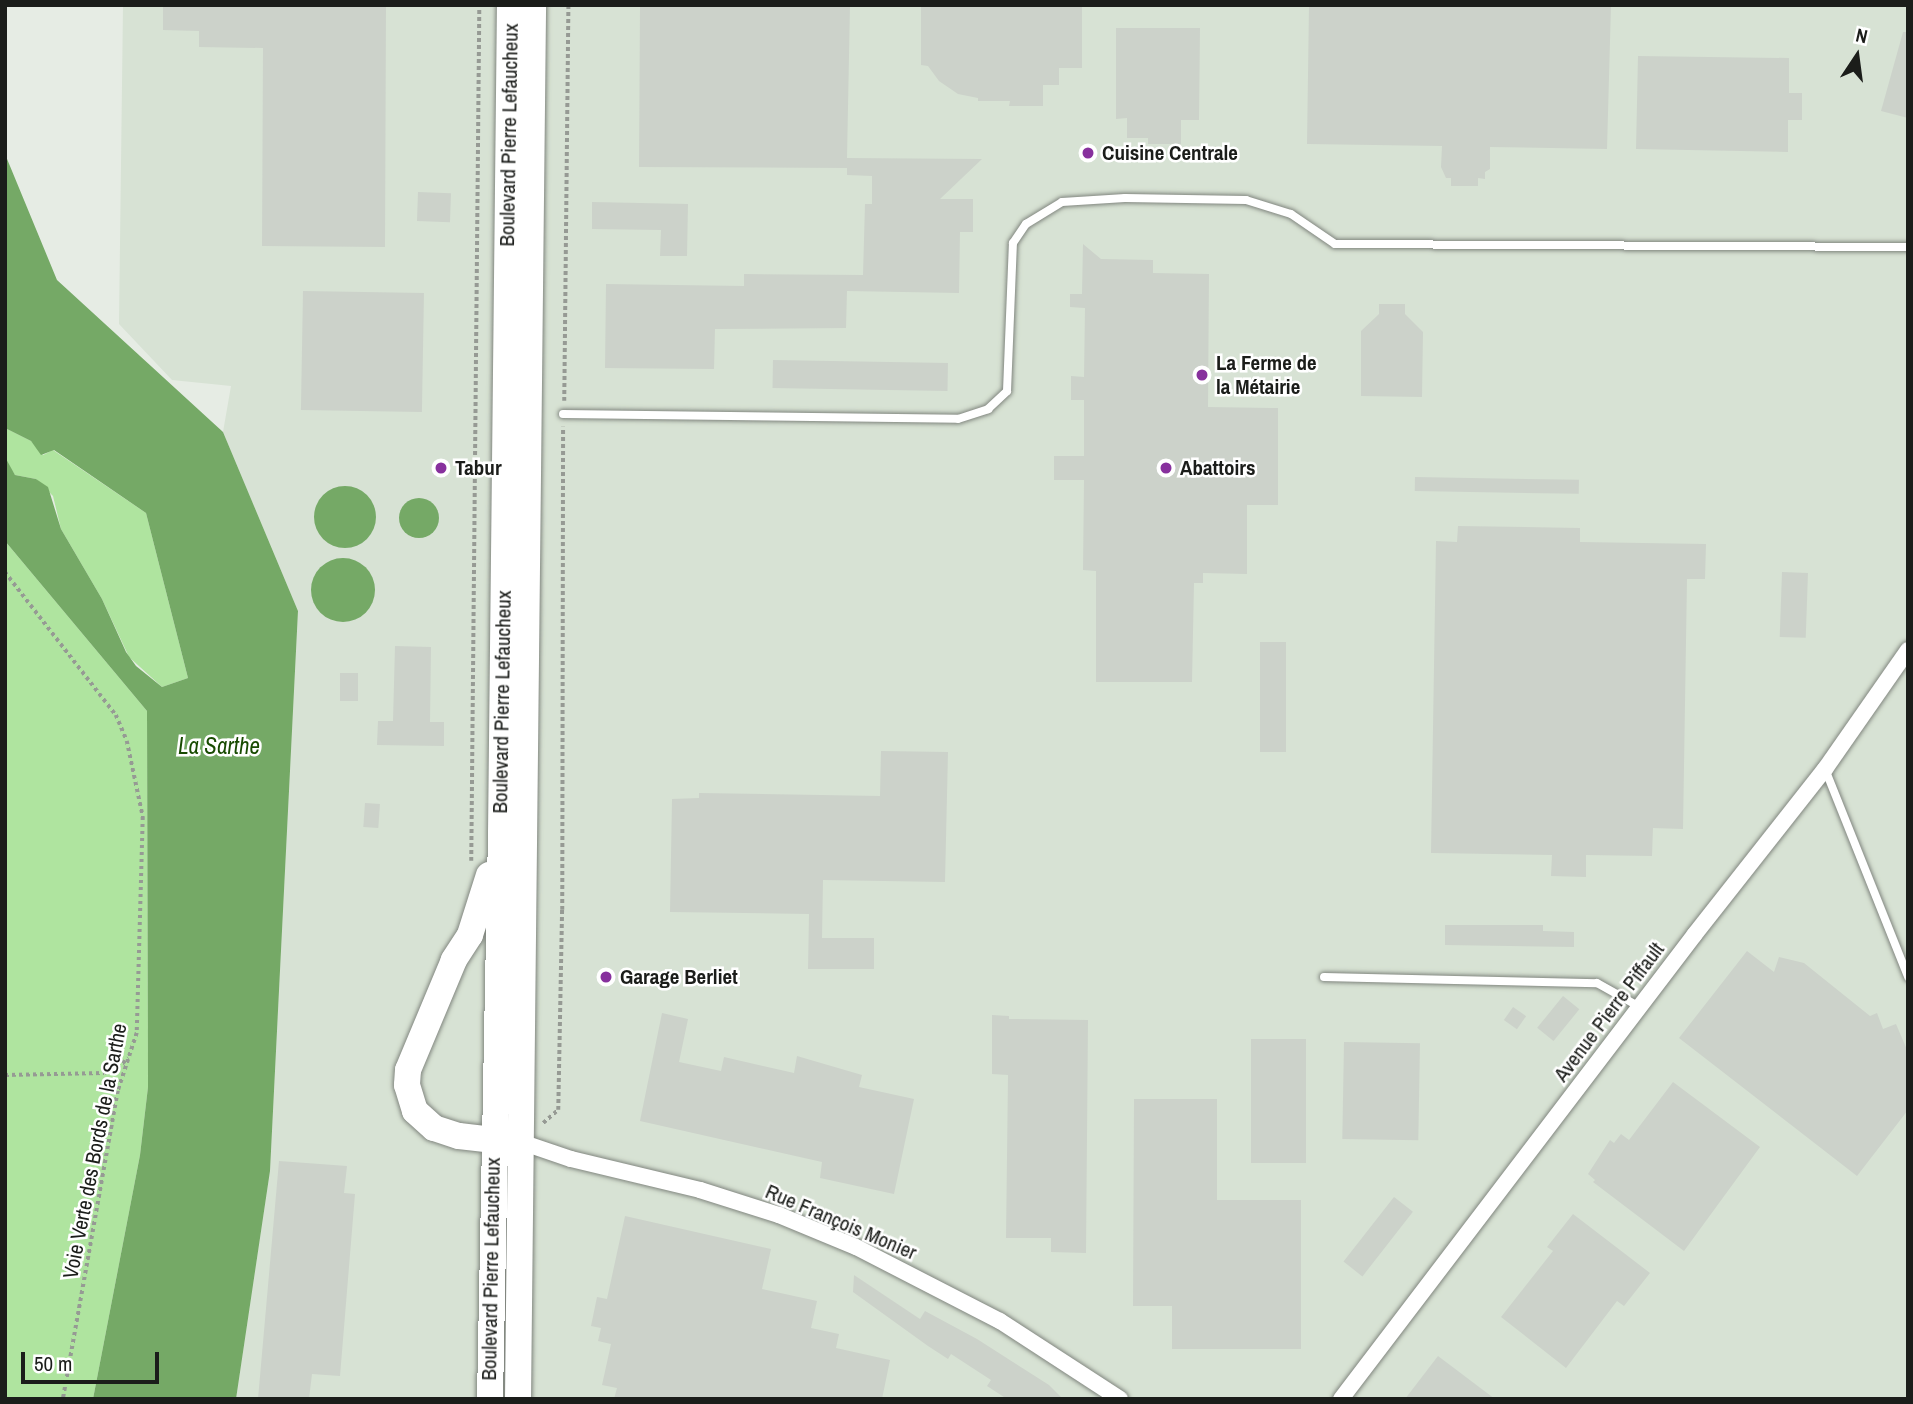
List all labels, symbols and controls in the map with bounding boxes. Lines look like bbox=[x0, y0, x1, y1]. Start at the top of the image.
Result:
north arrow bbox=[1822, 21, 1892, 91]
text: N bbox=[1853, 22, 1870, 49]
street label: Boulevard Pierre Lefaucheux bbox=[494, 23, 524, 247]
place label: Cuisine Centrale bbox=[1102, 140, 1238, 166]
marker: Cuisine Centrale bbox=[1080, 145, 1096, 161]
place label: La Ferme de la Métairie bbox=[1216, 350, 1317, 400]
marker: La Ferme de la Métairie bbox=[1194, 367, 1210, 383]
place label: Tabur bbox=[455, 455, 502, 481]
place label: Abattoirs bbox=[1180, 455, 1256, 481]
marker: Tabur bbox=[433, 460, 449, 476]
marker: Abattoirs bbox=[1158, 460, 1174, 476]
street label: Boulevard Pierre Lefaucheux bbox=[487, 590, 517, 814]
water label: La Sarthe bbox=[178, 732, 260, 760]
street label: Avenue Pierre Piffault bbox=[1548, 937, 1670, 1087]
place label: Garage Berliet bbox=[620, 964, 738, 990]
marker: Garage Berliet bbox=[598, 969, 614, 985]
street label: Voie Verte des Bords de la Sarthe bbox=[58, 1021, 132, 1281]
street label: Boulevard Pierre Lefaucheux bbox=[476, 1157, 506, 1381]
street label: Rue François Monier bbox=[762, 1179, 920, 1265]
scale bar bbox=[24, 1338, 163, 1382]
text: 50 m bbox=[34, 1349, 72, 1378]

